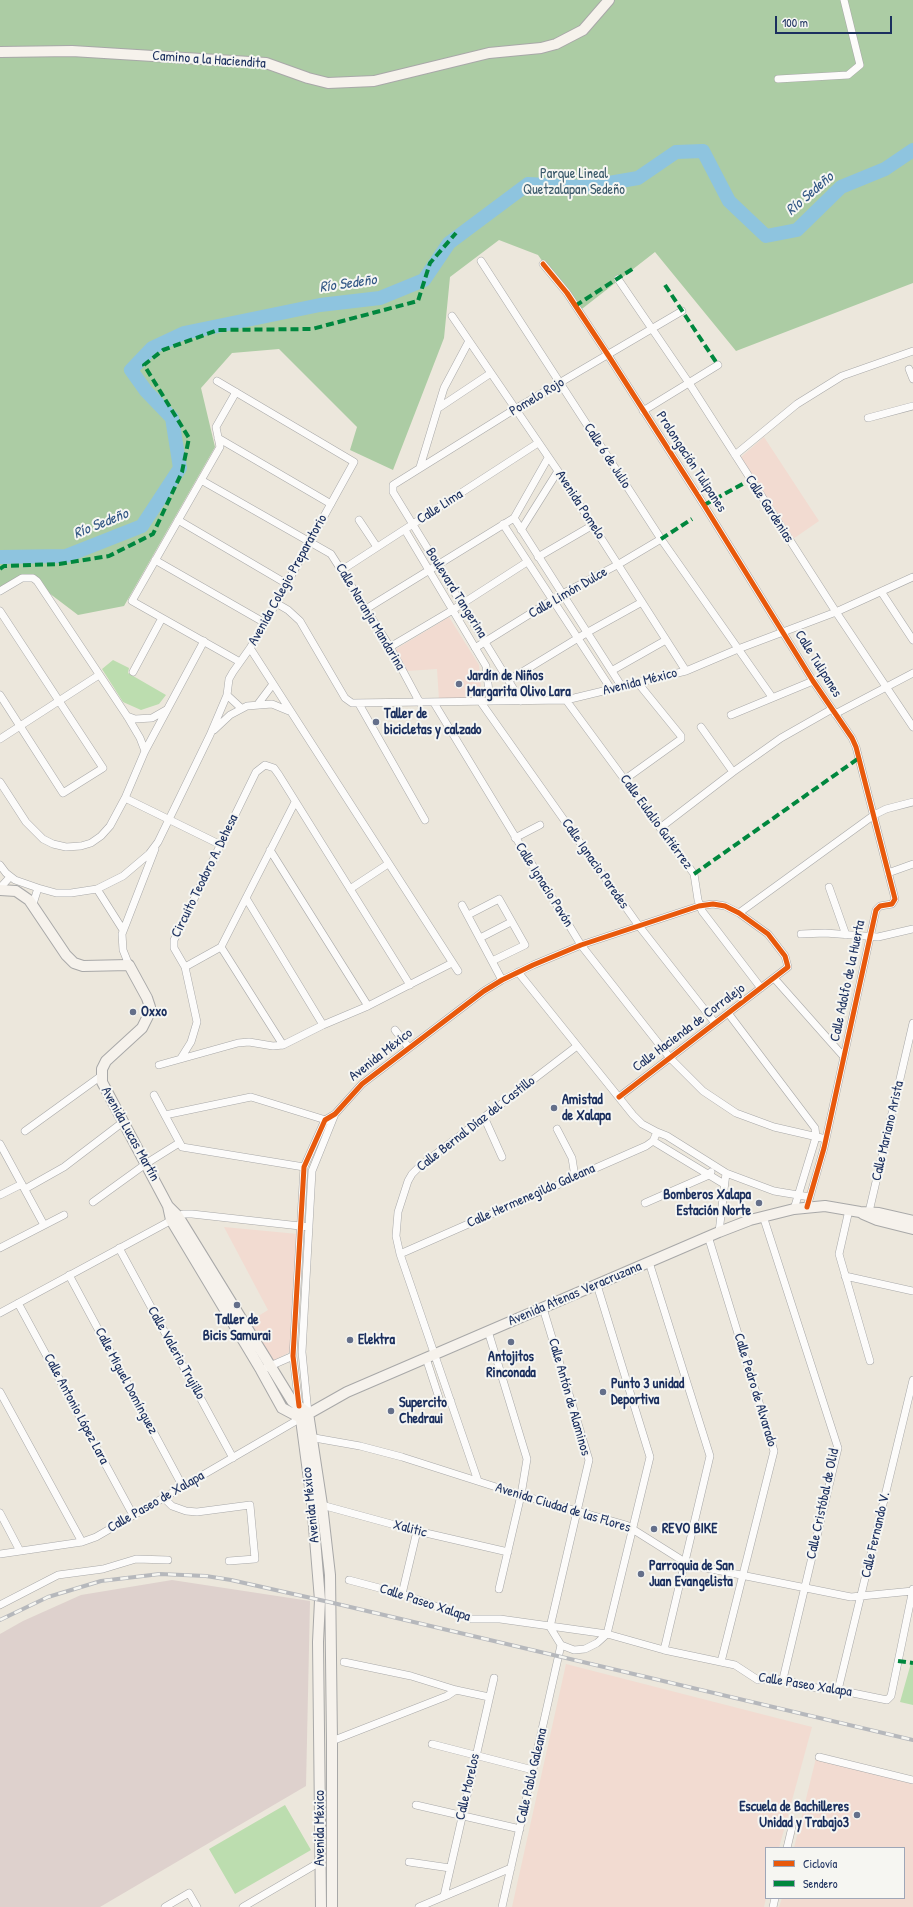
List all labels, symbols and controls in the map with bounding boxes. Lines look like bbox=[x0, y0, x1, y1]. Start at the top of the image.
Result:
scale bar bbox=[777, 8, 894, 34]
text: 100 m bbox=[782, 14, 808, 31]
street label: Camino a la Haciendita bbox=[152, 48, 266, 72]
park label: Parque Lineal Quetzalapan Sedeño bbox=[523, 166, 625, 198]
water label: Río Sedeño bbox=[783, 168, 837, 220]
water label: Río Sedeño bbox=[318, 271, 378, 297]
street label: Pomelo Rojo bbox=[507, 374, 567, 420]
street label: Prolongación Tulipanes bbox=[652, 408, 730, 516]
street label: Calle 6 de Julio bbox=[580, 420, 634, 492]
street label: Avenida Pomelo bbox=[552, 468, 608, 542]
street label: Calle Gardenias bbox=[741, 472, 797, 546]
street label: Calle Lima bbox=[414, 486, 466, 528]
water label: Río Sedeño bbox=[71, 505, 131, 543]
street label: Avenida Colegio Preparatorio bbox=[245, 512, 331, 648]
street label: Boulevard Tangerina bbox=[422, 545, 490, 641]
street label: Calle Naranja Mandarina bbox=[331, 561, 409, 673]
street label: Calle Limón Dulce bbox=[526, 564, 610, 622]
street label: Calle Tulipanes bbox=[791, 627, 845, 701]
street label: Avenida México bbox=[601, 665, 679, 699]
place label: Jardín de Niños Margarita Olivo Lara bbox=[467, 668, 571, 700]
marker: Jardín de Niños Margarita Olivo Lara bbox=[454, 679, 464, 689]
place label: Taller de bicicletas y calzado bbox=[384, 706, 481, 738]
marker: Taller de bicicletas y calzado bbox=[371, 717, 381, 727]
street label: Calle Eulalio Gutiérrez bbox=[616, 771, 696, 873]
street label: Circuito Teodoro A. Dehesa bbox=[168, 812, 242, 940]
street label: Calle Ignacio Paredes bbox=[558, 816, 632, 912]
street label: Calle Ignacio Pavón bbox=[511, 840, 577, 930]
street label: Calle Adolfo de la Huerta bbox=[827, 919, 869, 1043]
street label: Calle Hacienda de Corralejo bbox=[629, 980, 749, 1076]
place label: Oxxo bbox=[141, 1004, 167, 1020]
marker: Oxxo bbox=[128, 1007, 138, 1017]
street label: Avenida México bbox=[346, 1025, 416, 1085]
street label: Calle Bernal Díaz del Castillo bbox=[414, 1073, 538, 1175]
street label: Calle Mariano Arista bbox=[868, 1079, 908, 1183]
street label: Avenida Lucas Martín bbox=[97, 1084, 163, 1184]
place label: Amistad de Xalapa bbox=[562, 1092, 611, 1124]
marker: Amistad de Xalapa bbox=[549, 1103, 559, 1113]
street label: Calle Hermenegildo Galeana bbox=[464, 1160, 598, 1232]
place label: Bomberos Xalapa Estación Norte bbox=[663, 1187, 751, 1220]
marker: Bomberos Xalapa Estación Norte bbox=[754, 1198, 764, 1208]
street label: Avenida Atenas Veracruzana bbox=[506, 1258, 644, 1330]
marker: Taller de Bicis Samurai bbox=[232, 1300, 242, 1310]
street label: Calle Valerio Trujillo bbox=[144, 1304, 208, 1402]
place label: Taller de Bicis Samurai bbox=[203, 1312, 271, 1344]
street label: Calle Miguel Domínguez bbox=[91, 1325, 161, 1437]
street label: Calle Pedro de Alvarado bbox=[730, 1331, 780, 1449]
place label: Elektra bbox=[358, 1332, 395, 1348]
marker: Elektra bbox=[345, 1335, 355, 1345]
street label: Calle Antón de Alaminos bbox=[544, 1336, 594, 1458]
marker: Antojitos Rinconada bbox=[506, 1337, 516, 1347]
place label: Antojitos Rinconada bbox=[486, 1349, 536, 1382]
street label: Calle Antonio López Lara bbox=[40, 1351, 112, 1467]
place label: Punto 3 unidad Deportiva bbox=[611, 1376, 684, 1408]
marker: Punto 3 unidad Deportiva bbox=[598, 1387, 608, 1397]
place label: Supercito Chedraui bbox=[399, 1395, 447, 1428]
marker: Supercito Chedraui bbox=[386, 1406, 396, 1416]
street label: Calle Cristóbal de Olid bbox=[803, 1447, 843, 1561]
street label: Avenida México bbox=[299, 1466, 323, 1544]
street label: Calle Paseo de Xalapa bbox=[105, 1468, 207, 1536]
street label: Avenida Ciudad de las Flores bbox=[493, 1479, 633, 1537]
street label: Calle Fernando V. bbox=[858, 1490, 894, 1580]
street label: Xalitic bbox=[391, 1516, 429, 1542]
place label: REVO BIKE bbox=[662, 1521, 717, 1537]
marker: REVO BIKE bbox=[649, 1524, 659, 1534]
place label: Parroquia de San Juan Evangelista bbox=[649, 1558, 734, 1590]
marker: Parroquia de San Juan Evangelista bbox=[636, 1569, 646, 1579]
street label: Calle Paseo Xalapa bbox=[377, 1580, 473, 1626]
street label: Calle Paseo Xalapa bbox=[757, 1669, 853, 1701]
street label: Calle Pablo Galeana bbox=[513, 1727, 551, 1825]
street label: Calle Morelos bbox=[452, 1752, 484, 1822]
street label: Avenida México bbox=[312, 1790, 328, 1866]
place label: Escuela de Bachilleres Unidad y Trabajo3 bbox=[739, 1799, 849, 1832]
marker: Escuela de Bachilleres Unidad y Trabajo3 bbox=[852, 1810, 862, 1820]
legend bbox=[765, 1847, 905, 1899]
text: Ciclovía bbox=[803, 1855, 837, 1872]
text: Sendero bbox=[803, 1875, 838, 1892]

